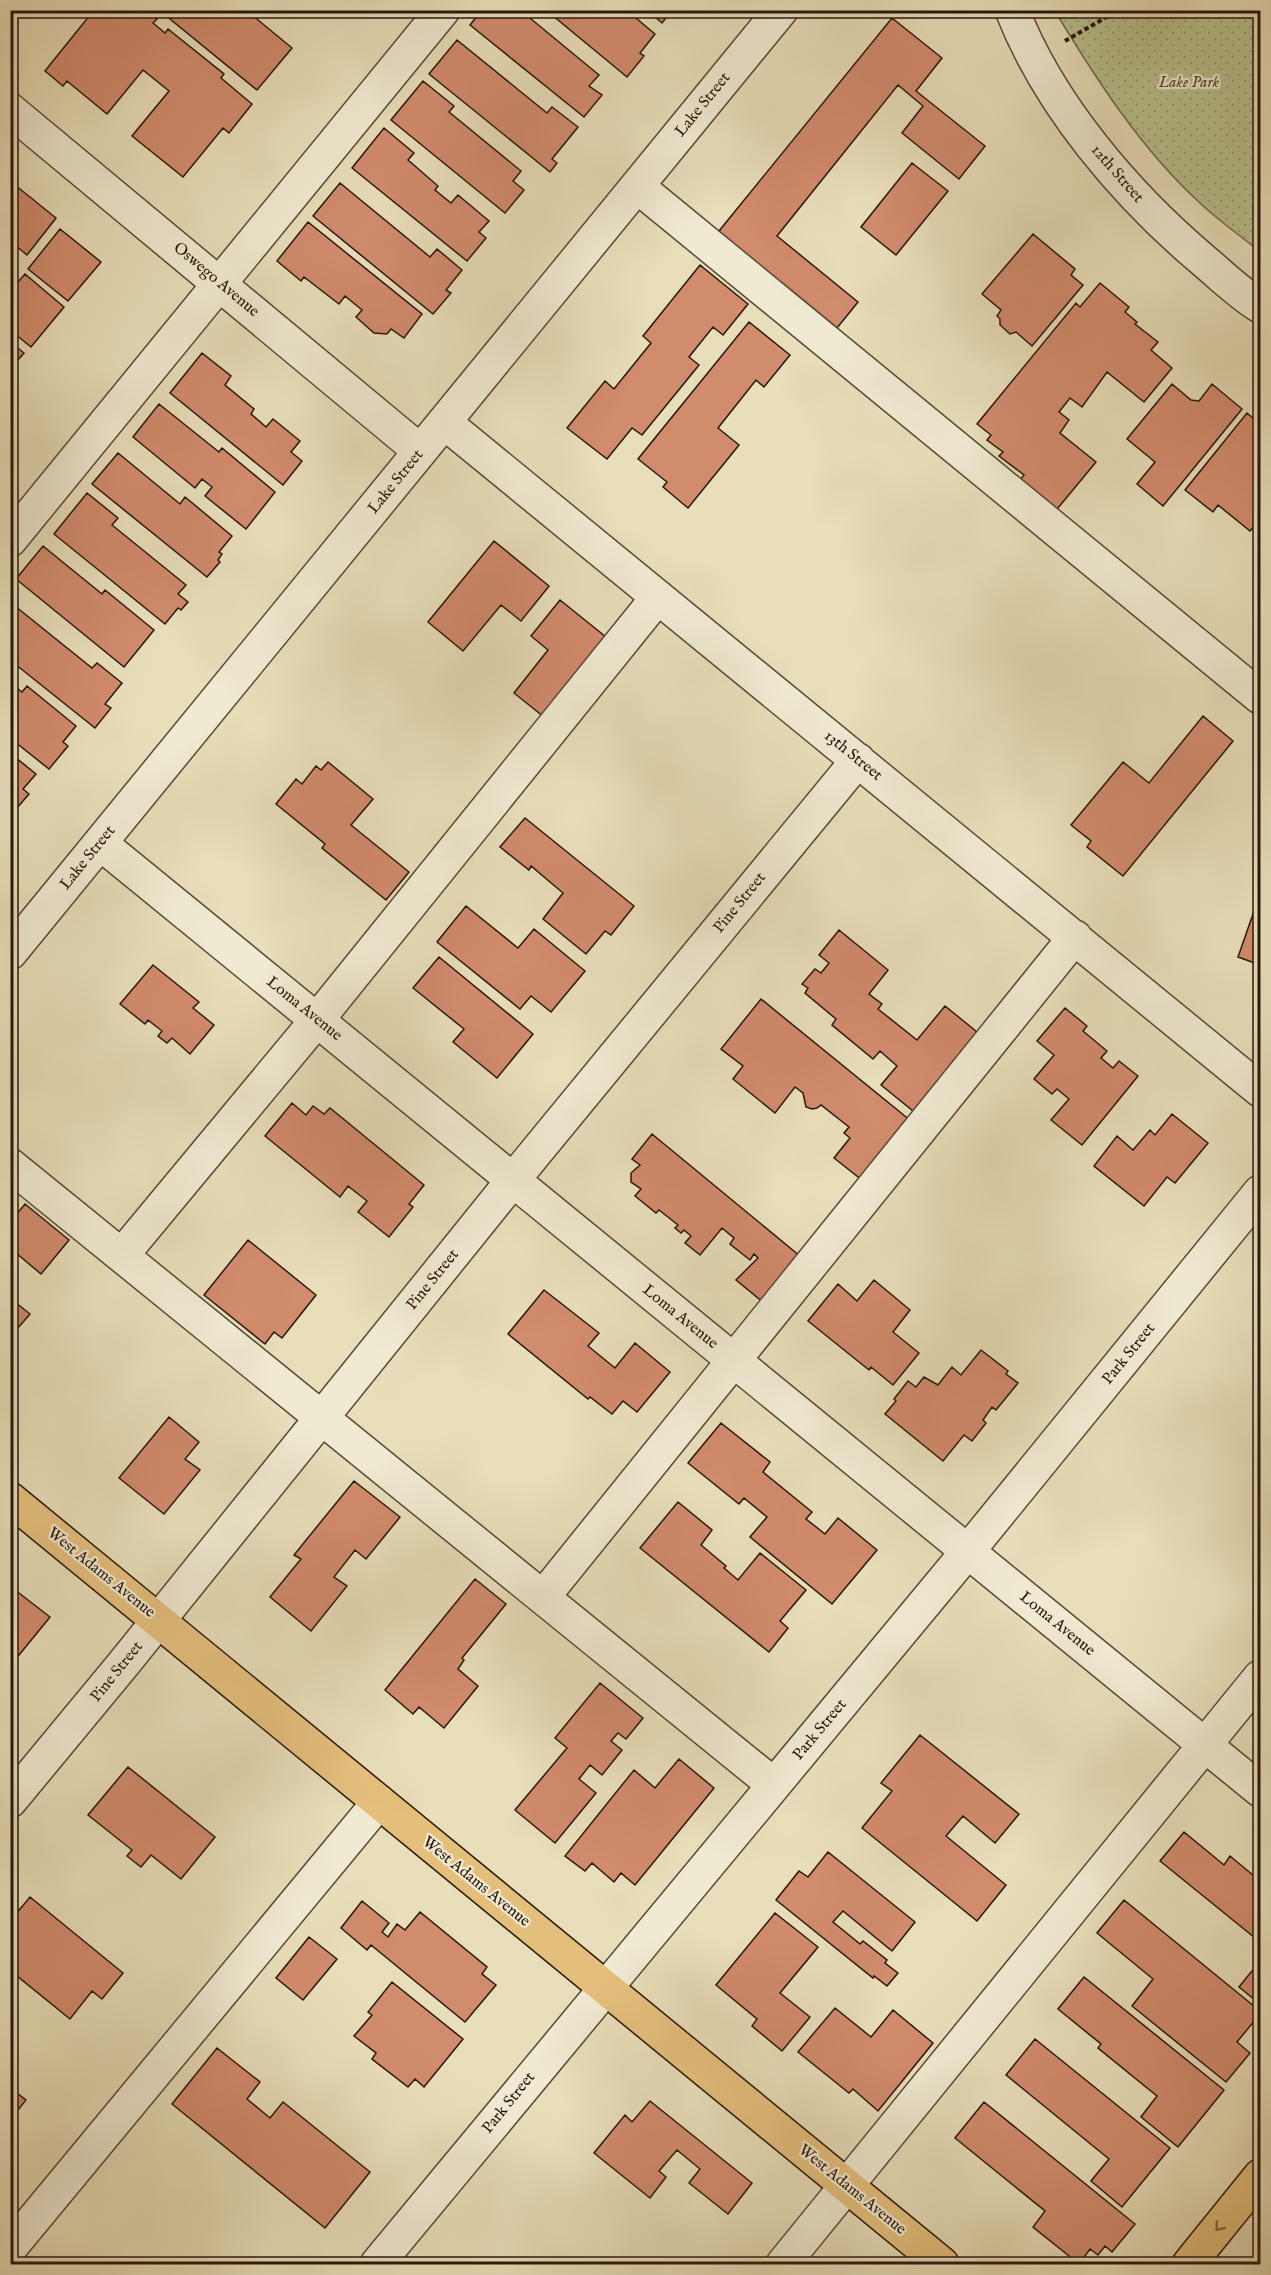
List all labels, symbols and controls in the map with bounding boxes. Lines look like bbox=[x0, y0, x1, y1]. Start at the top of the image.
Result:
street label: Lake Street bbox=[671, 68, 735, 141]
park label: Lake Park bbox=[1158, 73, 1220, 93]
street label: 12th Street bbox=[1086, 141, 1148, 208]
street label: Oswego Avenue bbox=[169, 238, 263, 322]
street label: Lake Street bbox=[364, 445, 428, 518]
street label: 13th Street bbox=[820, 726, 887, 786]
street label: Lake Street bbox=[56, 821, 120, 894]
street label: Pine Street bbox=[709, 868, 771, 938]
street label: Loma Avenue bbox=[262, 972, 346, 1046]
street label: Pine Street bbox=[402, 1245, 464, 1315]
street label: Loma Avenue bbox=[638, 1280, 722, 1354]
street label: Park Street bbox=[1098, 1319, 1160, 1389]
street label: West Adams Avenue bbox=[43, 1523, 159, 1623]
street label: Loma Avenue bbox=[1015, 1587, 1099, 1661]
street label: Pine Street bbox=[86, 1637, 148, 1707]
street label: Park Street bbox=[789, 1695, 852, 1765]
street label: West Adams Avenue bbox=[418, 1832, 534, 1932]
street label: Park Street bbox=[478, 2068, 540, 2138]
street label: West Adams Avenue bbox=[794, 2140, 910, 2240]
one-way arrow bbox=[1215, 2220, 1226, 2231]

